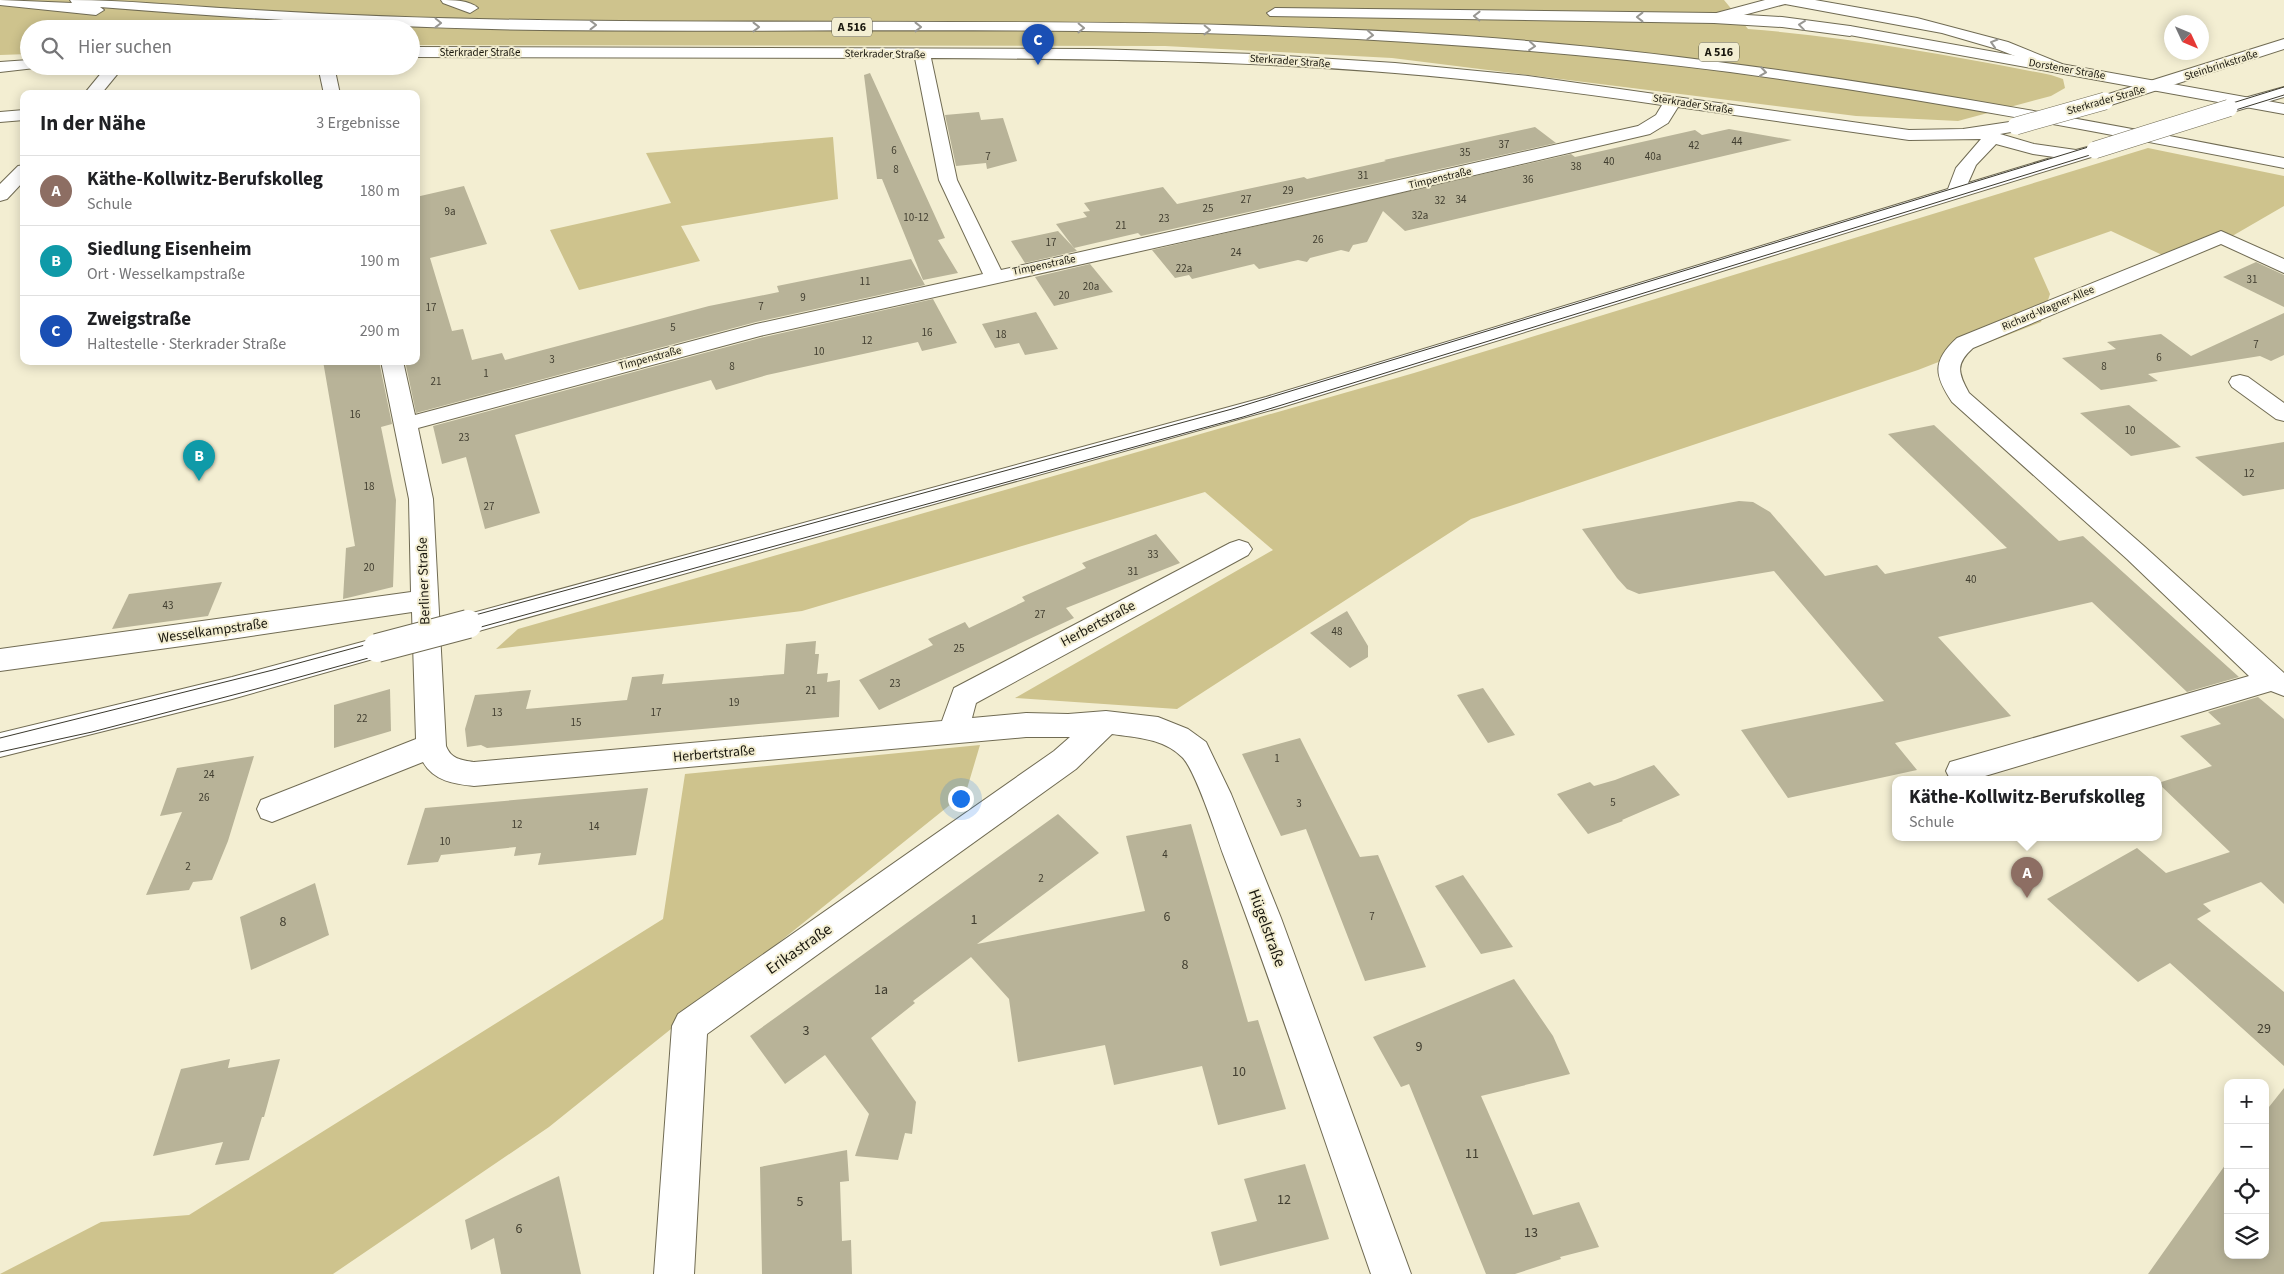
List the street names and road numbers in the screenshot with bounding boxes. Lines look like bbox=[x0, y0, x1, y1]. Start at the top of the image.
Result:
road number: A 516 bbox=[832, 18, 872, 36]
road number: A 516 bbox=[1699, 42, 1739, 62]
street label: Sterkrader Straße bbox=[440, 45, 521, 60]
street label: Sterkrader Straße bbox=[844, 46, 926, 62]
street label: Steinbrinkstraße bbox=[2182, 46, 2260, 84]
street label: Sterkrader Straße bbox=[1249, 51, 1331, 71]
street label: Dorstener Straße bbox=[2027, 55, 2107, 83]
street label: Sterkrader Straße bbox=[2065, 82, 2147, 118]
street label: Sterkrader Straße bbox=[1652, 90, 1735, 118]
street label: Timpenstraße bbox=[1407, 163, 1474, 193]
street label: Timpenstraße bbox=[1011, 251, 1078, 279]
street label: Richard-Wagner-Allee bbox=[1999, 282, 2097, 334]
street label: Timpenstraße bbox=[617, 342, 684, 374]
street label: Berliner Straße bbox=[412, 537, 436, 625]
street label: Herbertstraße bbox=[1057, 596, 1139, 652]
street label: Wesselkampstraße bbox=[157, 613, 269, 649]
street label: Herbertstraße bbox=[672, 740, 756, 768]
street label: Hügelstraße bbox=[1243, 886, 1291, 970]
street label: Erikastraße bbox=[762, 918, 836, 980]

